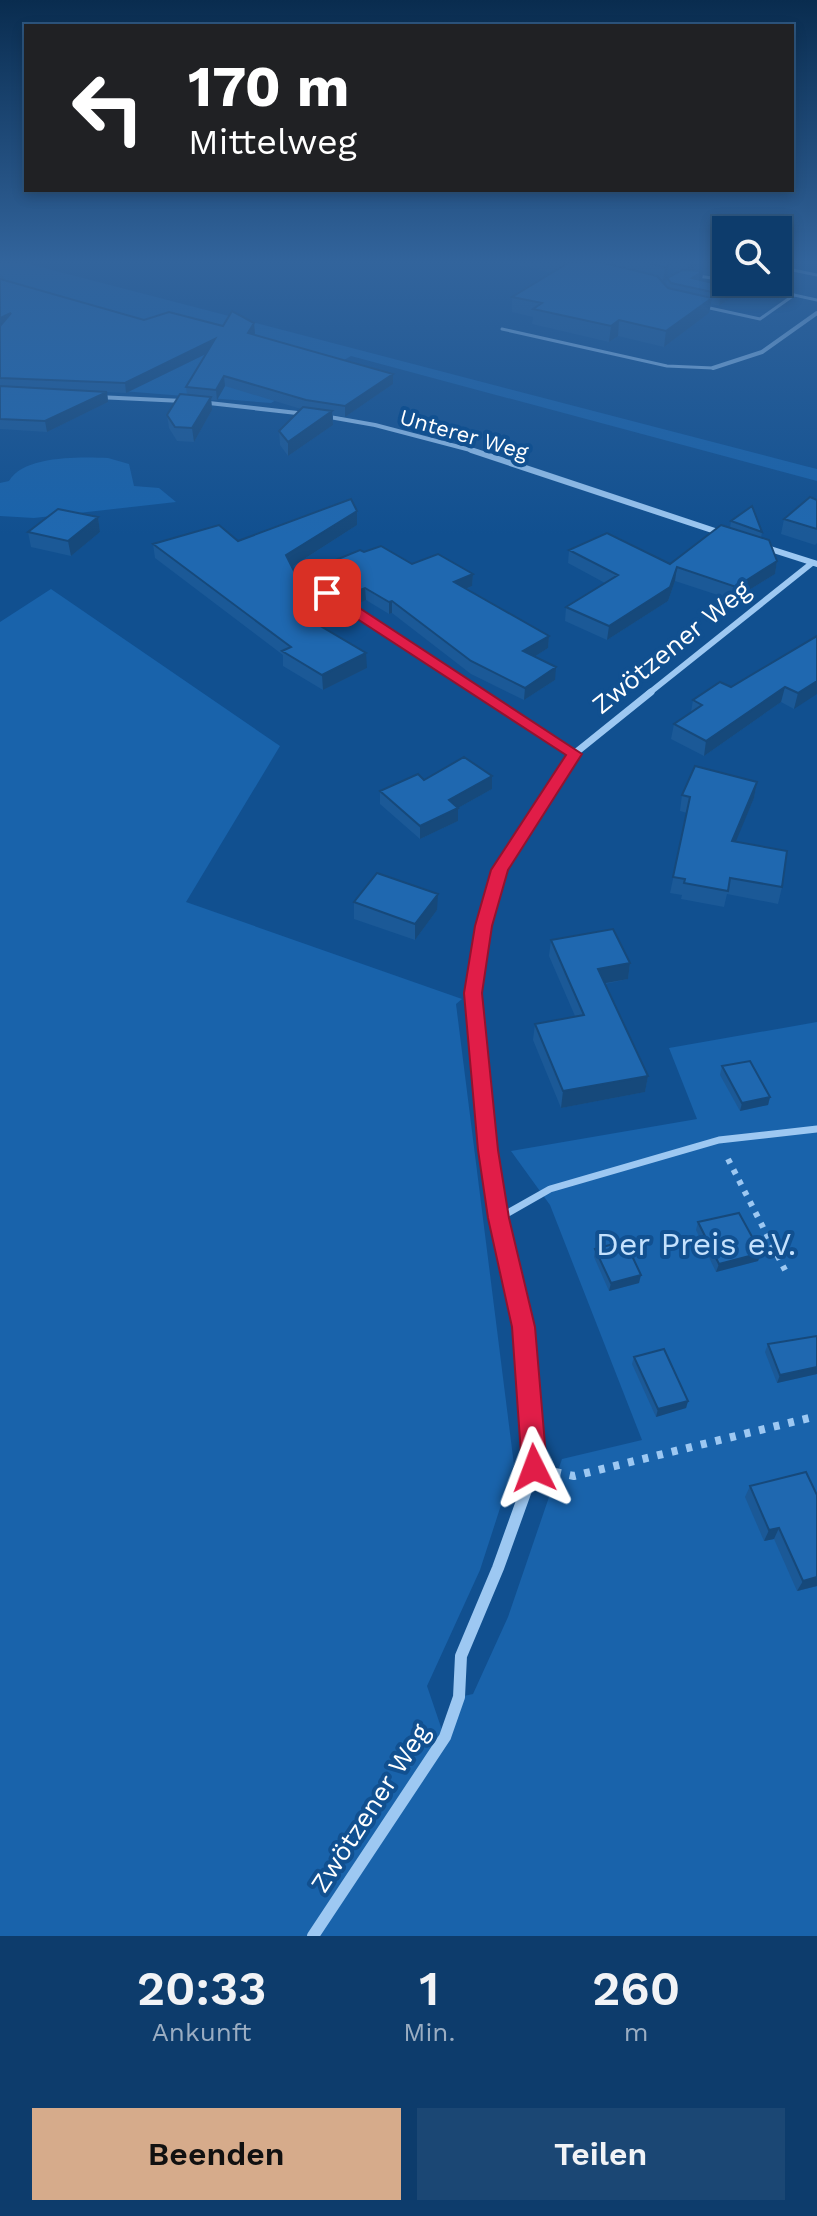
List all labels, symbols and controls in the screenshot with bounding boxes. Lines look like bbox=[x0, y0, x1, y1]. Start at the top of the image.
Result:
text: 170 m bbox=[188, 54, 350, 120]
icon: left bbox=[56, 56, 160, 160]
text: Mittelweg bbox=[188, 121, 357, 163]
map controls bbox=[712, 216, 792, 296]
button: search bbox=[712, 216, 792, 296]
street label: Unterer Weg bbox=[397, 404, 531, 465]
pin bbox=[293, 559, 361, 627]
icon: arrive bbox=[305, 571, 349, 615]
street label: Zwötzener Weg bbox=[586, 574, 756, 720]
park label: Der Preis e.V. bbox=[596, 1225, 796, 1263]
position arrow bbox=[492, 1426, 576, 1510]
street label: Zwötzener Weg bbox=[304, 1718, 436, 1898]
text: 20:33 bbox=[137, 1960, 267, 2017]
text: 1 bbox=[419, 1960, 439, 2017]
text: 260 bbox=[592, 1960, 680, 2017]
text: Ankunft bbox=[152, 2017, 251, 2047]
text: Min. bbox=[403, 2017, 455, 2047]
text: m bbox=[624, 2017, 649, 2047]
button: Beenden bbox=[32, 2108, 401, 2200]
button: Teilen bbox=[417, 2108, 785, 2200]

